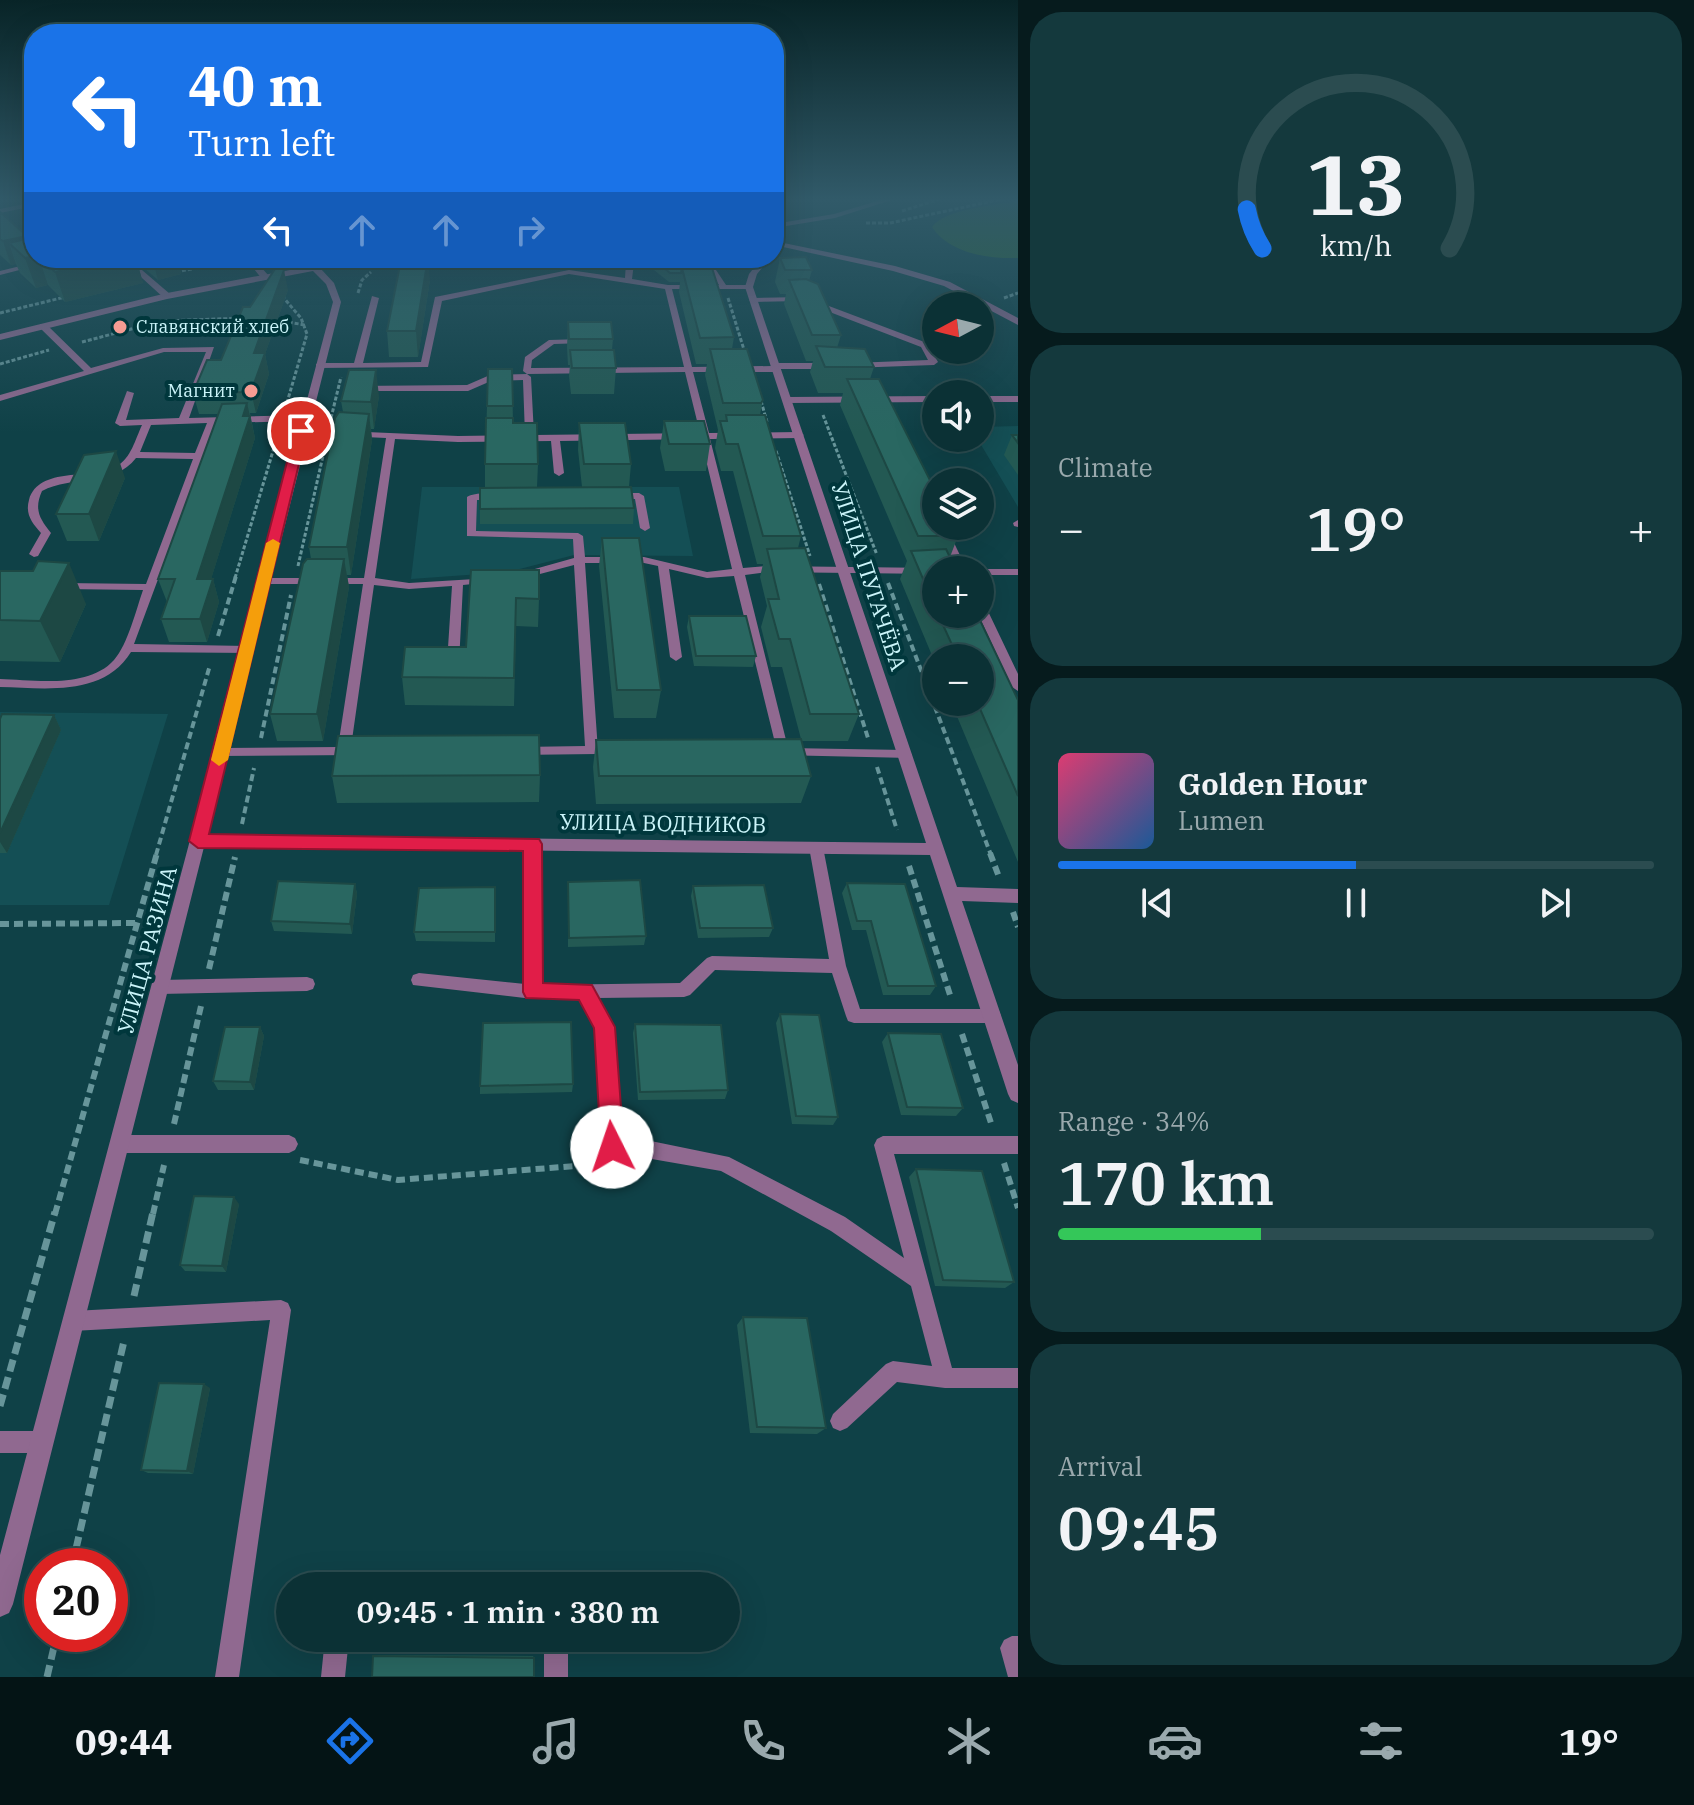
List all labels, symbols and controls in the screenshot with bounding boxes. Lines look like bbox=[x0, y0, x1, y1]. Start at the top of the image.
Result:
text: 40 m bbox=[188, 49, 323, 121]
icon: left bbox=[56, 56, 160, 160]
text: Turn left bbox=[188, 119, 335, 166]
text: 13 bbox=[1306, 129, 1406, 237]
icon: left bbox=[256, 208, 300, 252]
icon: ahead bbox=[340, 208, 384, 252]
icon: ahead bbox=[424, 208, 468, 252]
icon: right bbox=[508, 208, 552, 252]
text: km/h bbox=[1320, 227, 1392, 264]
north arrow bbox=[922, 292, 994, 364]
map controls bbox=[922, 292, 994, 716]
place label: Славянский хлеб bbox=[136, 315, 289, 338]
marker: Славянский хлеб bbox=[111, 318, 129, 336]
place label: Магнит bbox=[168, 379, 235, 402]
button: sound bbox=[922, 380, 994, 452]
marker: Магнит bbox=[242, 382, 260, 400]
pin bbox=[267, 397, 335, 465]
icon: arrive bbox=[279, 409, 323, 453]
text: Climate bbox=[1058, 450, 1153, 484]
button: layers bbox=[922, 468, 994, 540]
street label: УЛИЦА ПУГАЧЁВА bbox=[825, 478, 914, 674]
text: 19° bbox=[1306, 489, 1406, 568]
text: − bbox=[1058, 500, 1084, 557]
text: + bbox=[1628, 500, 1654, 557]
button: + bbox=[922, 556, 994, 628]
button: − bbox=[922, 644, 994, 716]
text: Golden Hour bbox=[1178, 764, 1367, 803]
text: Lumen bbox=[1178, 803, 1265, 837]
street label: УЛИЦА ВОДНИКОВ bbox=[559, 806, 767, 839]
street label: УЛИЦА РАЗИНА bbox=[110, 863, 183, 1037]
icon: previous bbox=[1135, 881, 1179, 925]
icon: pause bbox=[1334, 881, 1378, 925]
icon: next bbox=[1533, 881, 1577, 925]
text: Range · 34% bbox=[1058, 1104, 1210, 1138]
position arrow bbox=[570, 1105, 654, 1189]
text: 170 km bbox=[1058, 1143, 1274, 1222]
text: Arrival bbox=[1058, 1449, 1143, 1483]
text: 09:45 bbox=[1058, 1488, 1220, 1567]
speed limit sign: 20 bbox=[24, 1548, 128, 1652]
text: 09:45 · 1 min · 380 m bbox=[357, 1592, 659, 1631]
icon: directions bbox=[322, 1713, 378, 1769]
icon: music bbox=[528, 1713, 584, 1769]
icon: phone bbox=[735, 1713, 791, 1769]
icon: climate bbox=[941, 1713, 997, 1769]
icon: car bbox=[1147, 1713, 1203, 1769]
icon: filters bbox=[1353, 1713, 1409, 1769]
text: 09:44 bbox=[75, 1718, 172, 1765]
text: 19° bbox=[1559, 1718, 1619, 1765]

